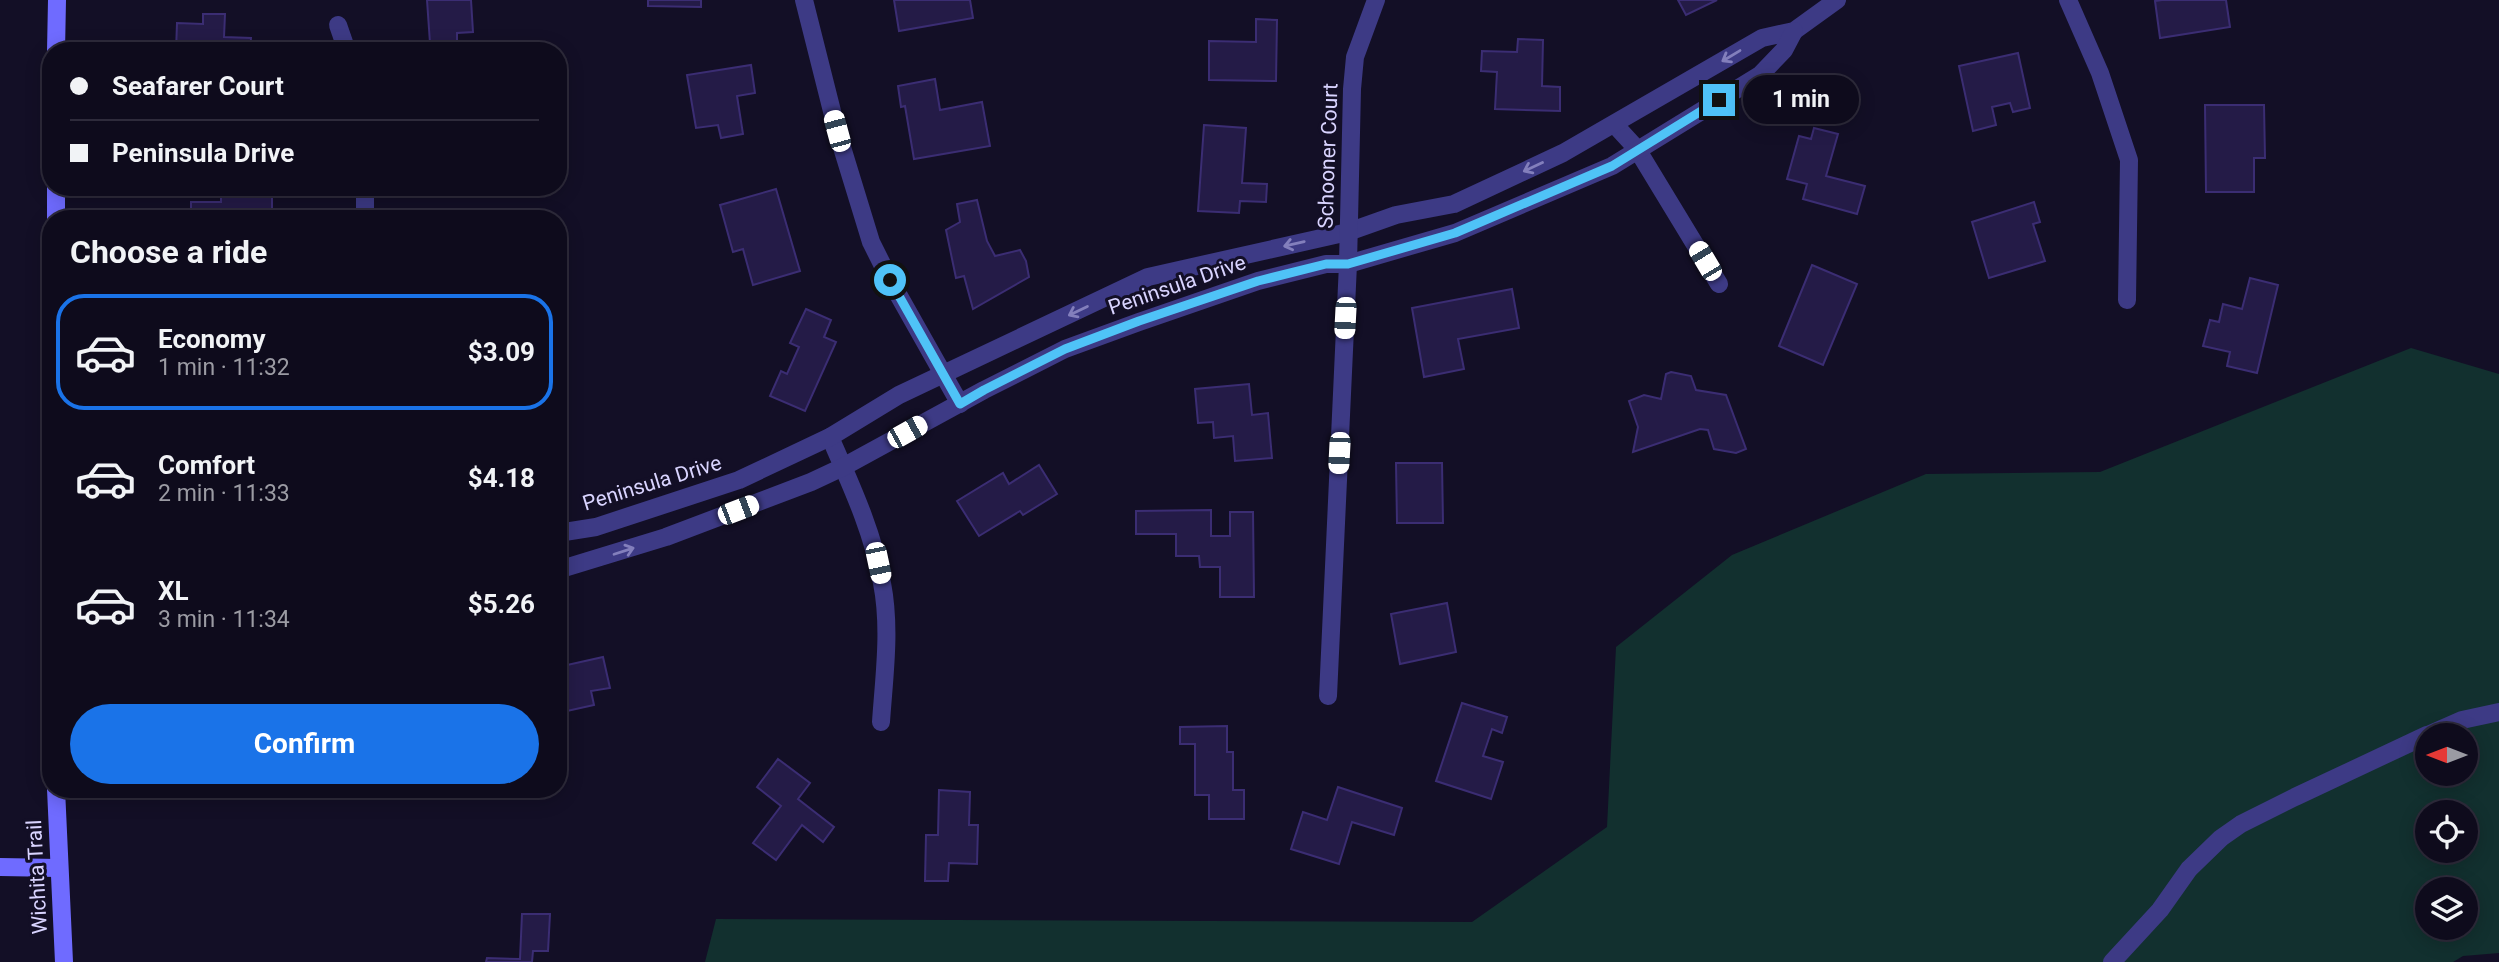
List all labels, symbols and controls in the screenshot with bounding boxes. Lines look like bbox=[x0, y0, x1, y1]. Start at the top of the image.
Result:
one-way arrow bbox=[1721, 49, 1741, 63]
text: Seafarer Court bbox=[112, 71, 284, 101]
callout: 1 min bbox=[1744, 76, 1859, 124]
street label: Schooner Court bbox=[1313, 83, 1343, 229]
route end bbox=[1703, 84, 1735, 116]
text: 1 min bbox=[1772, 86, 1830, 113]
car bbox=[822, 108, 853, 154]
text: Peninsula Drive bbox=[112, 138, 294, 168]
one-way arrow bbox=[1522, 161, 1544, 174]
text: Choose a ride bbox=[70, 233, 267, 271]
one-way arrow bbox=[1283, 238, 1306, 251]
car bbox=[1686, 238, 1725, 284]
street label: Peninsula Drive bbox=[1105, 250, 1249, 320]
route start bbox=[874, 264, 906, 296]
car bbox=[1334, 296, 1357, 340]
one-way arrow bbox=[1068, 305, 1089, 318]
icon: car bbox=[74, 321, 137, 384]
text: Economy bbox=[158, 324, 265, 354]
text: $3.09 bbox=[468, 337, 535, 367]
text: 1 min · 11:32 bbox=[158, 354, 290, 381]
car bbox=[884, 413, 931, 451]
car bbox=[1328, 431, 1351, 475]
icon: car bbox=[74, 447, 137, 510]
text: Comfort bbox=[158, 450, 255, 480]
street label: Peninsula Drive bbox=[580, 450, 724, 516]
text: $4.18 bbox=[468, 463, 535, 493]
text: 2 min · 11:33 bbox=[158, 480, 290, 507]
car bbox=[715, 493, 762, 527]
car bbox=[864, 540, 893, 586]
one-way arrow bbox=[612, 543, 634, 556]
icon: car bbox=[74, 573, 137, 636]
text: XL bbox=[158, 576, 189, 606]
text: $5.26 bbox=[468, 589, 535, 619]
text: 3 min · 11:34 bbox=[158, 606, 290, 633]
button: Confirm bbox=[70, 704, 539, 784]
north arrow bbox=[2415, 723, 2478, 786]
map controls bbox=[2415, 723, 2478, 940]
button: locate bbox=[2415, 800, 2478, 863]
street label: Wichita Trail bbox=[22, 819, 52, 935]
button: layers bbox=[2415, 877, 2478, 940]

